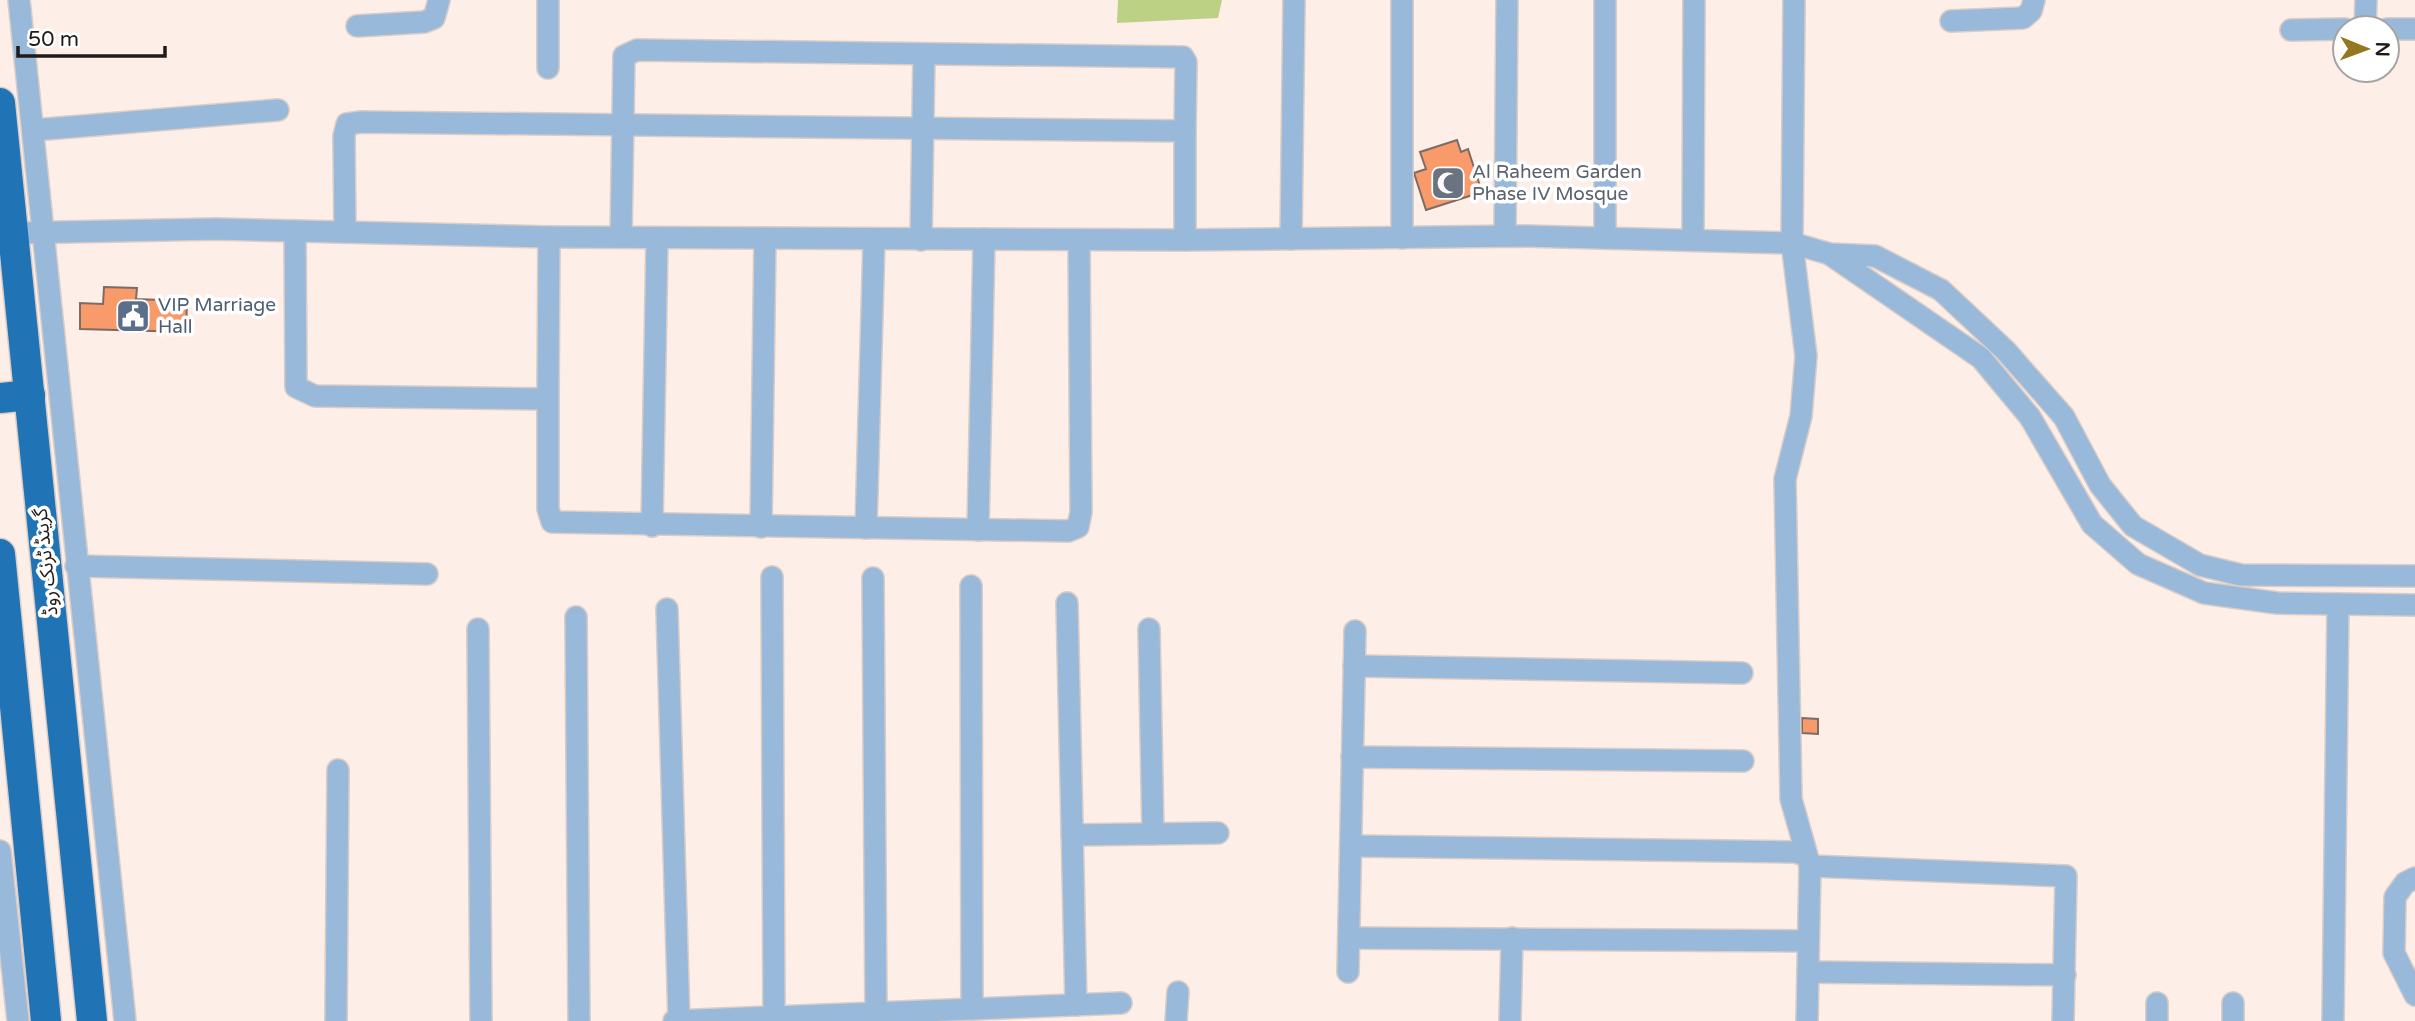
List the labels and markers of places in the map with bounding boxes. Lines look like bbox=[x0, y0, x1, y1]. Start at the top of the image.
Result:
place label: Al Raheem Garden Phase IV Mosque bbox=[1472, 161, 1642, 205]
mosque icon: Al Raheem Garden Phase IV Mosque bbox=[1429, 164, 1467, 202]
place label: VIP Marriage Hall bbox=[158, 294, 276, 338]
public building icon: VIP Marriage Hall bbox=[114, 297, 152, 335]

